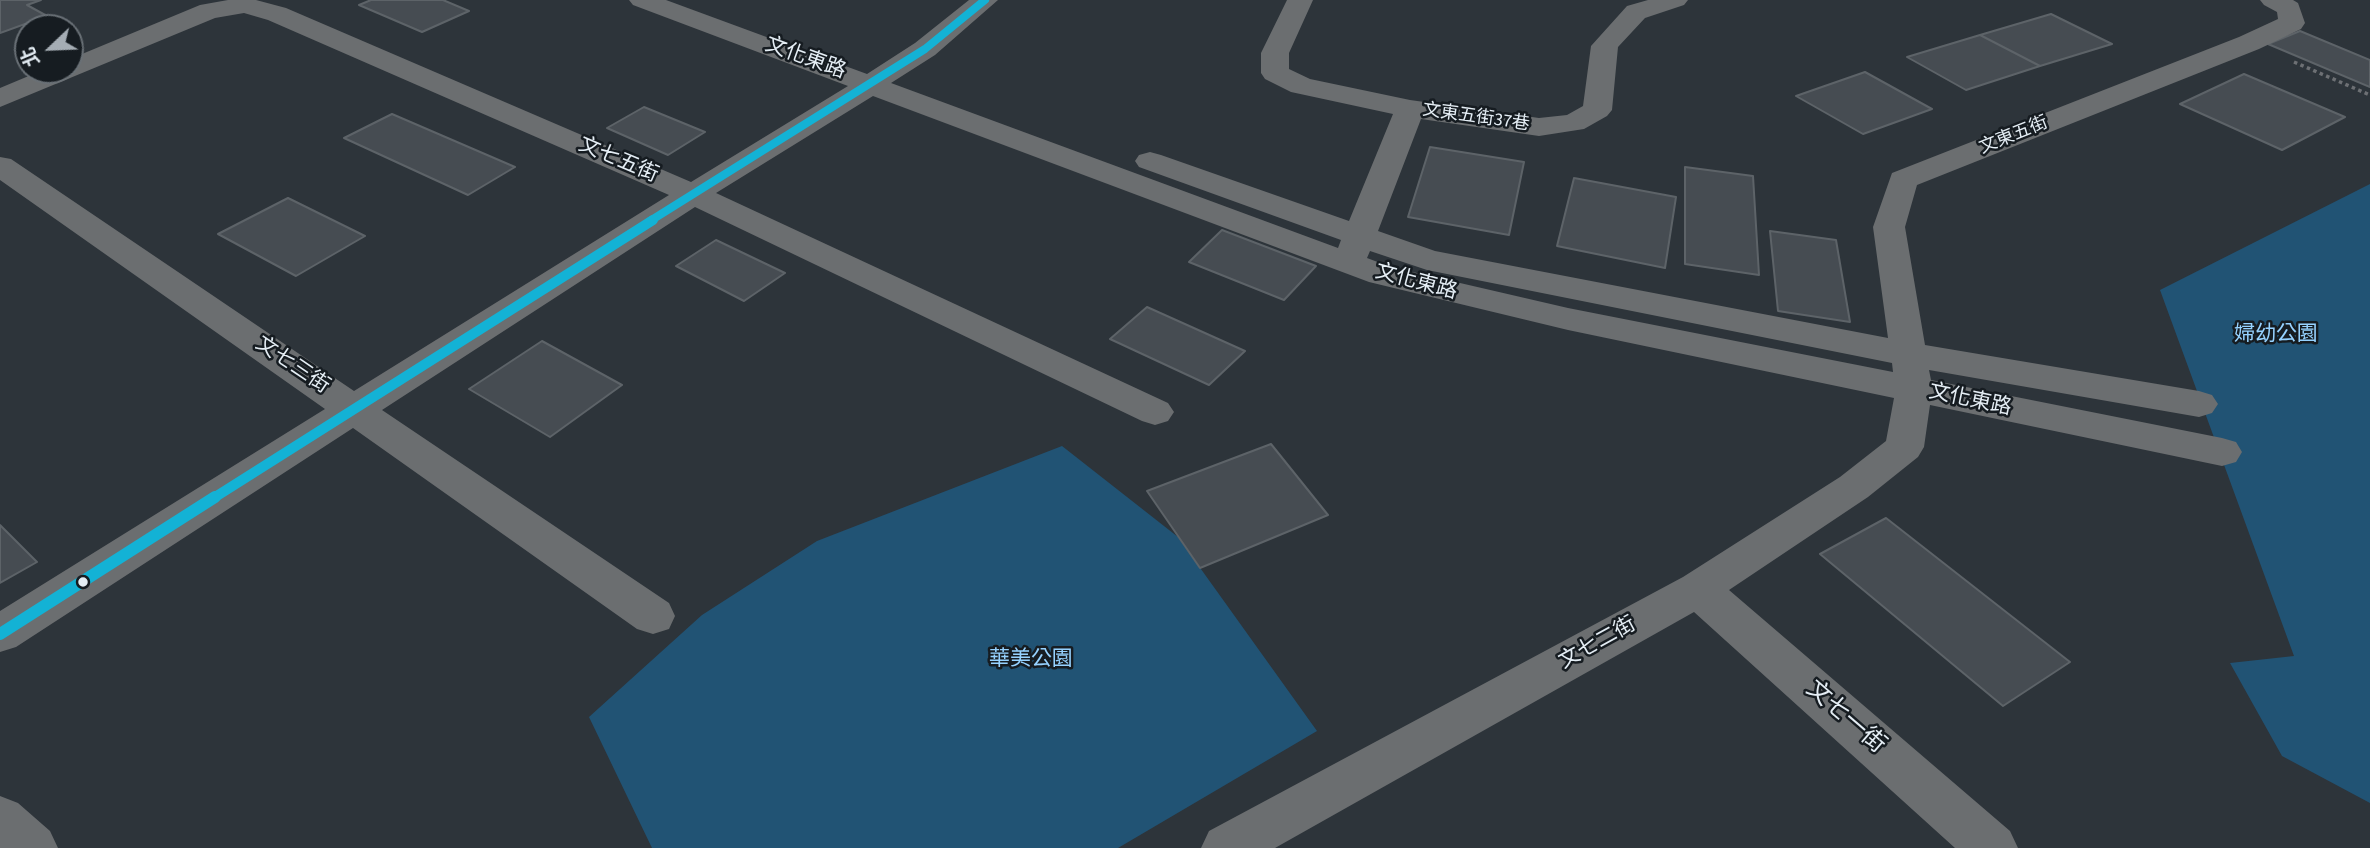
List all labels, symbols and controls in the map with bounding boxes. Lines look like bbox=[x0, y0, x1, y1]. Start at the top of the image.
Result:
north arrow bbox=[14, 14, 84, 84]
street label: 文化東路 bbox=[761, 33, 849, 85]
text: 北 bbox=[15, 43, 47, 71]
street label: 文東五街37巷 bbox=[1421, 100, 1531, 136]
street label: 文東五街 bbox=[1977, 113, 2051, 159]
street label: 文七五街 bbox=[574, 133, 662, 189]
street label: 文化東路 bbox=[1372, 260, 1460, 306]
park label: 婦幼公園 bbox=[2234, 322, 2318, 348]
street label: 文七三街 bbox=[250, 332, 334, 400]
street label: 文化東路 bbox=[1926, 380, 2014, 422]
unlabelled marker bbox=[76, 575, 90, 589]
street label: 文七二街 bbox=[1555, 613, 1641, 675]
park label: 華美公園 bbox=[989, 647, 1073, 673]
street label: 文七一街 bbox=[1799, 676, 1891, 760]

